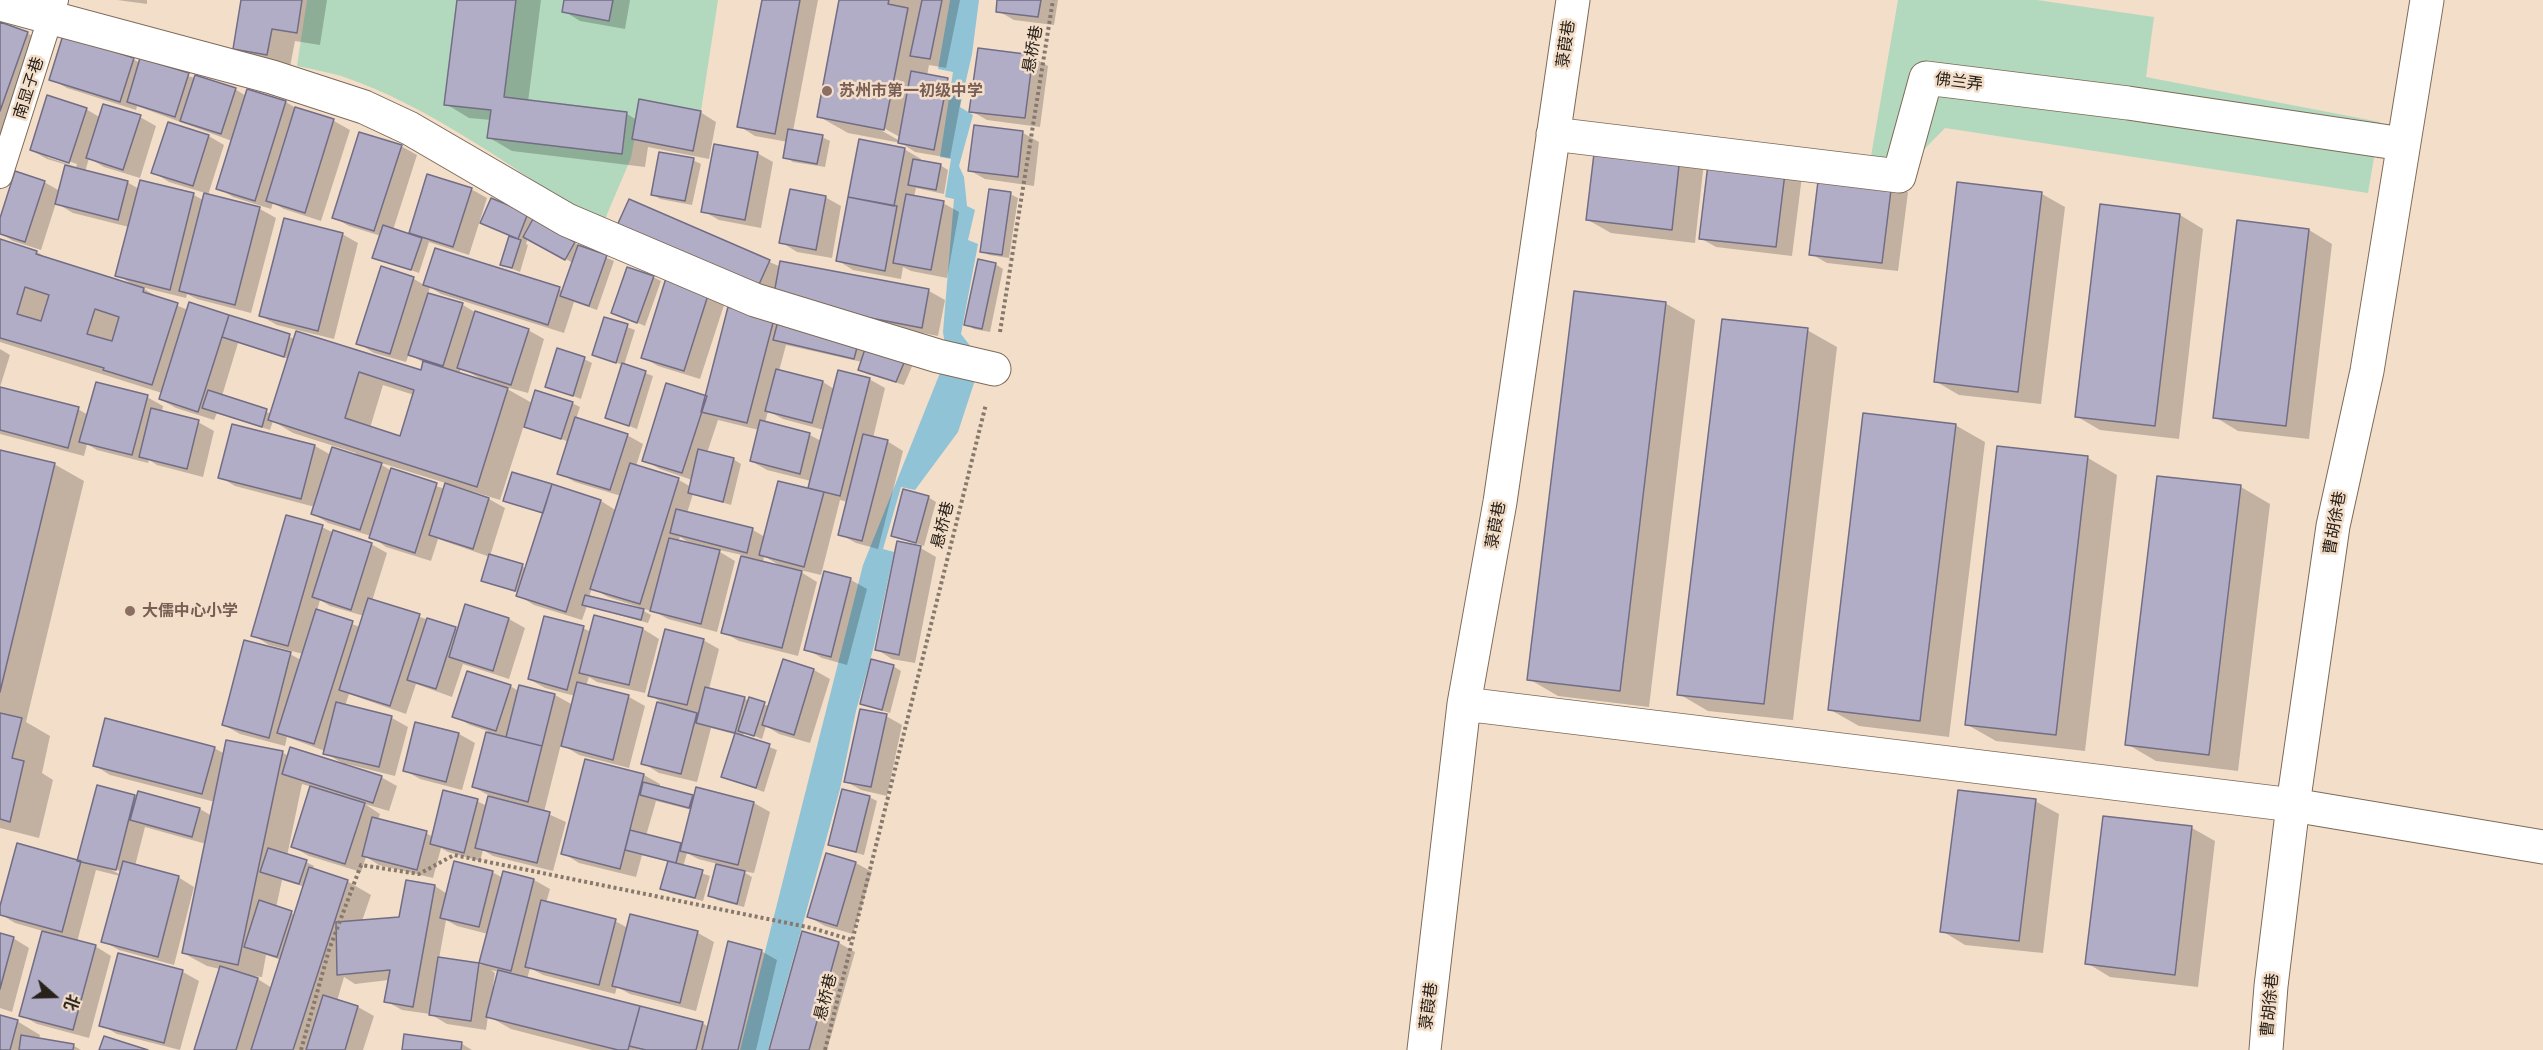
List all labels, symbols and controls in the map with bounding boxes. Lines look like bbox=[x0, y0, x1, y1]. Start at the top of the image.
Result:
street label: 菉葭巷 bbox=[1553, 19, 1579, 69]
street label: 悬桥巷 bbox=[1019, 24, 1047, 74]
street label: 南显子巷 bbox=[10, 55, 48, 121]
street label: 佛兰弄 bbox=[1934, 70, 1984, 94]
place label: 苏州市第一初级中学 bbox=[839, 81, 983, 101]
marker: 苏州市第一初级中学 bbox=[820, 84, 834, 98]
street label: 曹胡徐巷 bbox=[2320, 490, 2350, 556]
street label: 悬桥巷 bbox=[928, 499, 958, 551]
street label: 菉葭巷 bbox=[1482, 500, 1510, 550]
place label: 大儒中心小学 bbox=[142, 601, 238, 621]
marker: 大儒中心小学 bbox=[123, 604, 137, 618]
north arrow bbox=[24, 966, 84, 1026]
street label: 悬桥巷 bbox=[811, 971, 841, 1023]
street label: 曹胡徐巷 bbox=[2258, 972, 2282, 1038]
street label: 菉葭巷 bbox=[1417, 981, 1441, 1031]
text: 北 bbox=[60, 992, 83, 1013]

